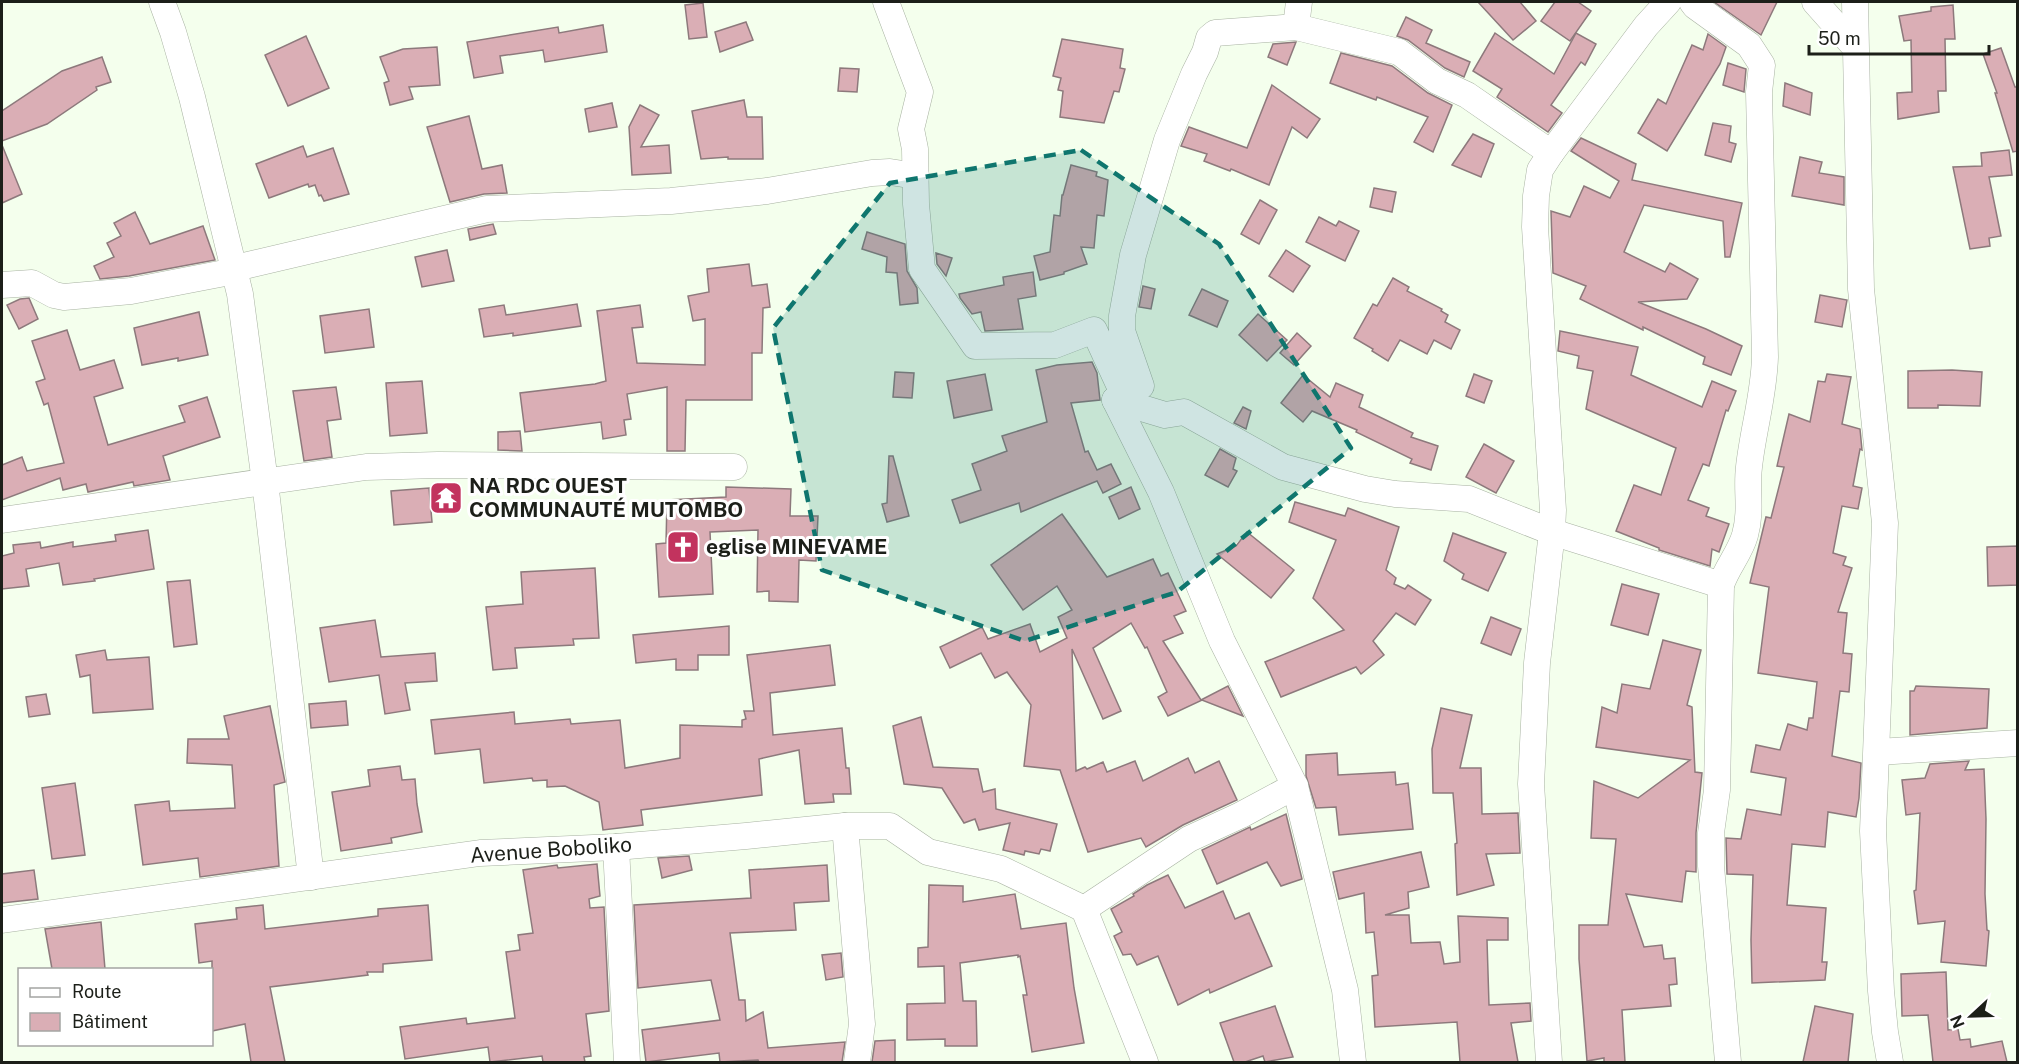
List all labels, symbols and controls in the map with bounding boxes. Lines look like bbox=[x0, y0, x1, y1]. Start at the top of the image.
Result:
scale bar bbox=[1809, 18, 1989, 56]
text: 50 m bbox=[1818, 28, 1861, 49]
place label: NA RDC OUEST COMMUNAUTÉ MUTOMBO bbox=[469, 473, 743, 522]
temple icon: NA RDC OUEST COMMUNAUTÉ MUTOMBO bbox=[428, 480, 464, 516]
church icon: eglise MINEVAME bbox=[665, 529, 701, 565]
place label: eglise MINEVAME bbox=[706, 534, 887, 559]
street label: Avenue Boboliko bbox=[469, 831, 633, 868]
legend bbox=[18, 968, 213, 1046]
text: Route bbox=[72, 981, 121, 1002]
north arrow bbox=[1941, 986, 2001, 1046]
text: Bâtiment bbox=[72, 1011, 148, 1032]
text: N bbox=[1946, 1012, 1969, 1031]

